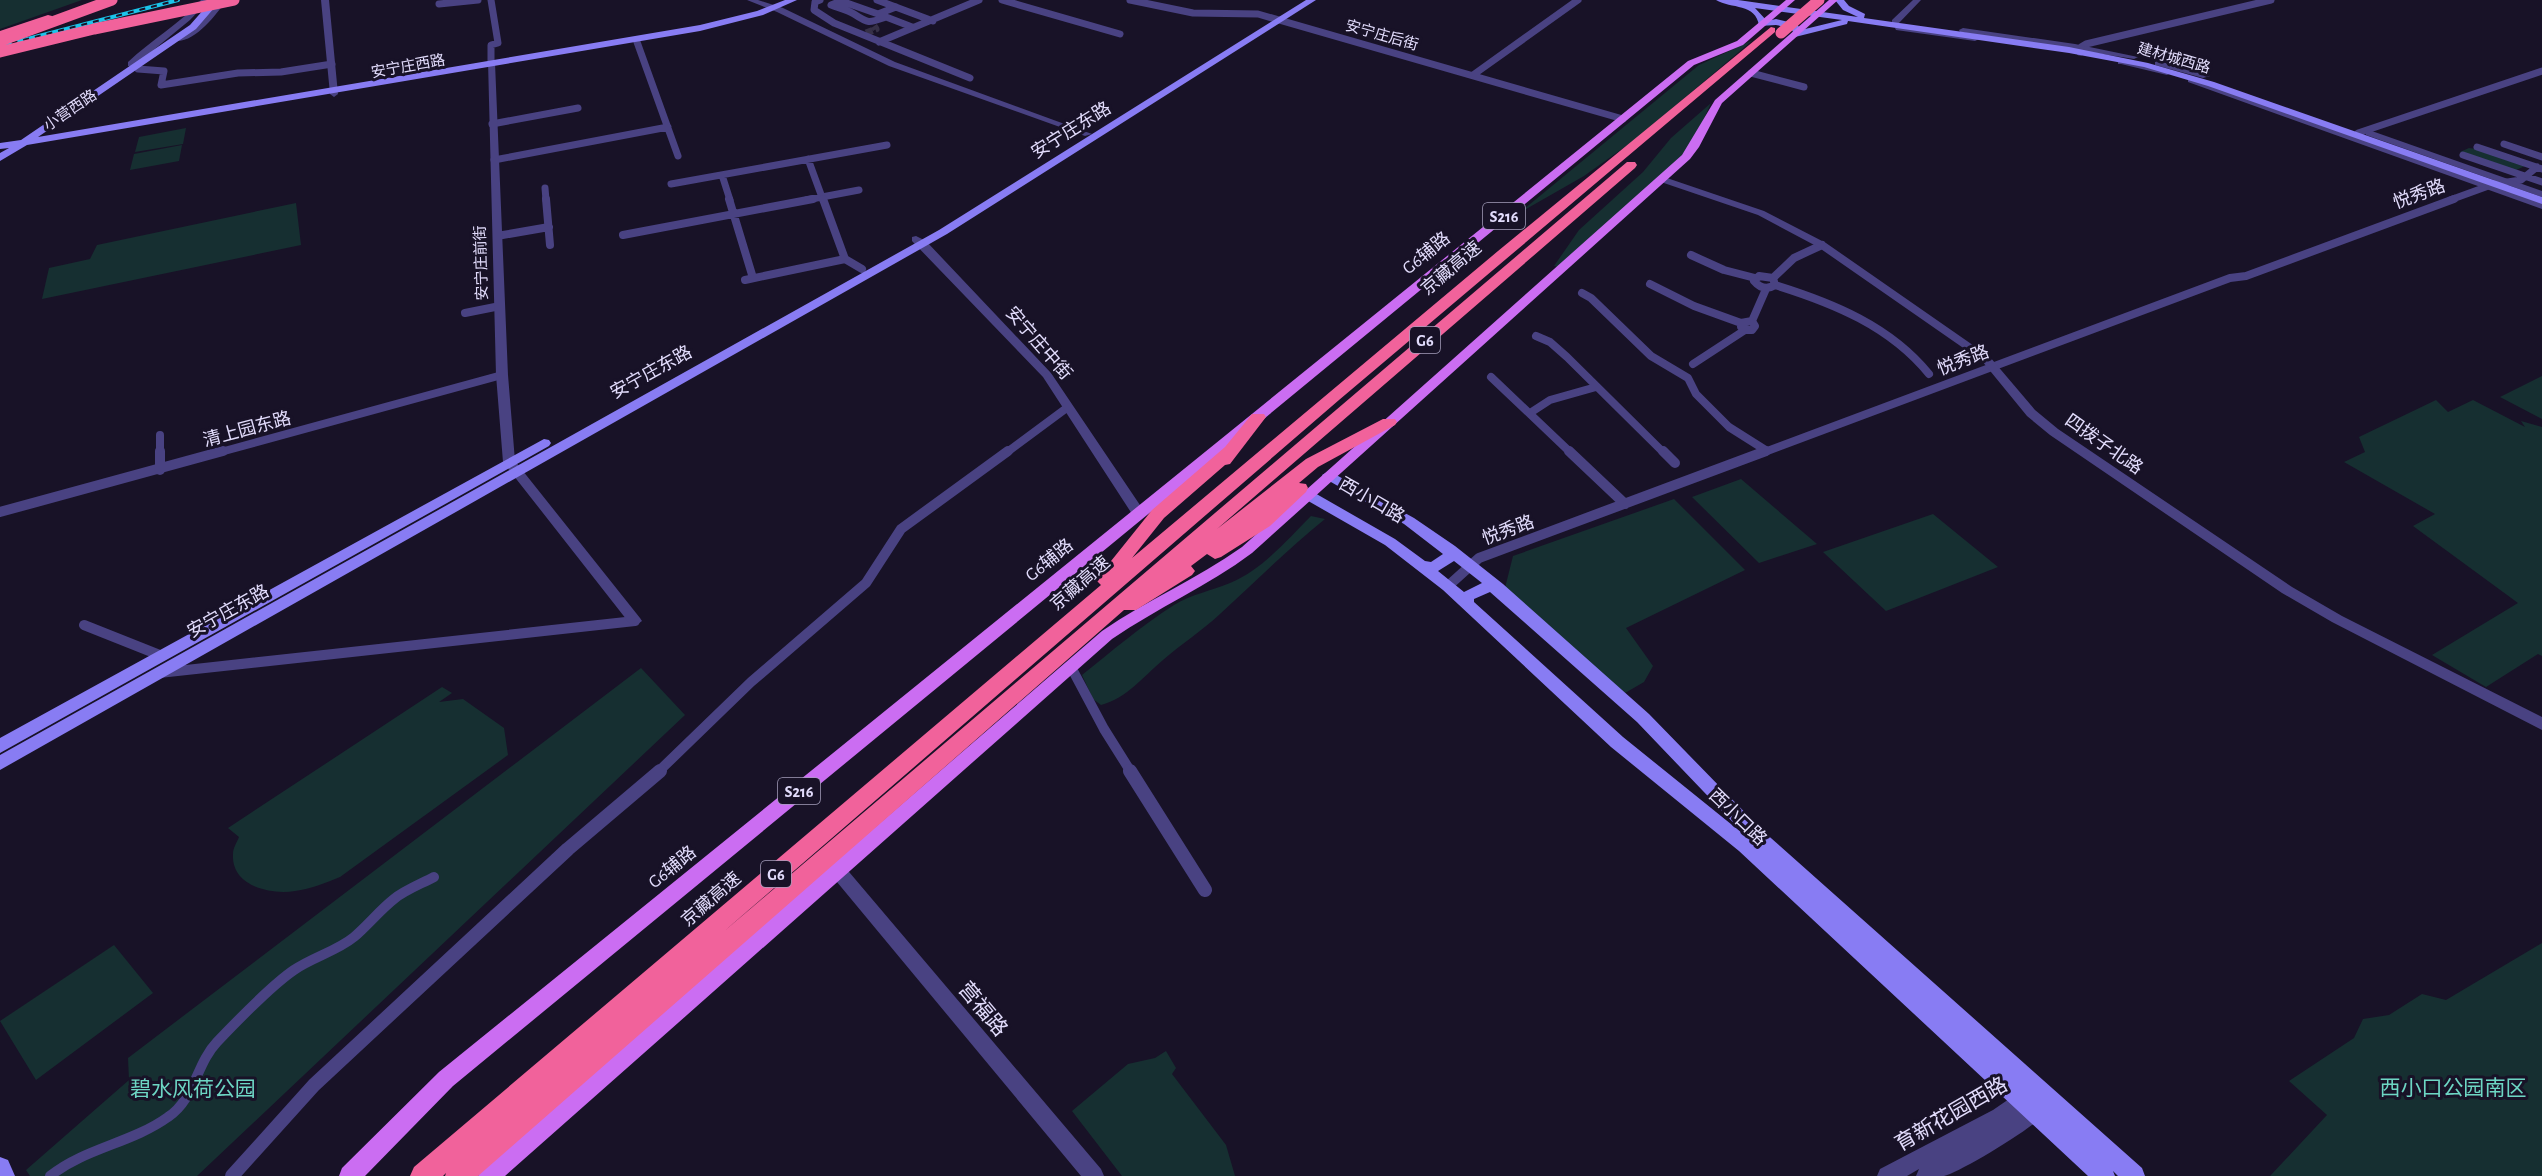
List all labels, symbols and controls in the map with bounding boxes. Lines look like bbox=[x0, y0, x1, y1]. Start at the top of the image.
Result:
street label: 安宁庄后街 bbox=[1344, 17, 1420, 53]
street label: 建材城西路 bbox=[2136, 39, 2213, 76]
street label: 安宁庄西路 bbox=[370, 52, 446, 80]
street label: 小营西路 bbox=[41, 87, 99, 133]
street label: 安宁庄东路 bbox=[1028, 98, 1114, 162]
street label: 悦秀路 bbox=[2390, 175, 2448, 213]
road number: S216 bbox=[1483, 203, 1525, 229]
street label: 安宁庄前街 bbox=[472, 225, 490, 301]
street label: G6辅路 bbox=[1398, 228, 1454, 278]
street label: 京藏高速 bbox=[1417, 237, 1485, 299]
street label: 安宁庄中街 bbox=[1002, 302, 1076, 384]
road number: G6 bbox=[1410, 327, 1440, 353]
street label: 安宁庄东路 bbox=[607, 341, 695, 403]
street label: 悦秀路 bbox=[1934, 341, 1992, 379]
street label: 清上园东路 bbox=[201, 408, 293, 450]
street label: 四拨子北路 bbox=[2061, 410, 2147, 478]
street label: 西小口路 bbox=[1336, 473, 1408, 527]
street label: 悦秀路 bbox=[1479, 511, 1537, 549]
street label: G6辅路 bbox=[1021, 535, 1077, 585]
street label: 京藏高速 bbox=[1046, 552, 1114, 614]
street label: 安宁庄东路 bbox=[184, 580, 272, 642]
road number: S216 bbox=[778, 778, 820, 804]
street label: 西小口路 bbox=[1705, 785, 1771, 849]
street label: G6辅路 bbox=[644, 842, 700, 892]
road number: G6 bbox=[761, 861, 791, 887]
street label: 京藏高速 bbox=[677, 868, 745, 930]
street label: 营福路 bbox=[954, 978, 1012, 1040]
street label: 育新花园西路 bbox=[1891, 1073, 2011, 1155]
park label: 西小口公园南区 bbox=[2380, 1077, 2527, 1099]
park label: 碧水风荷公园 bbox=[130, 1078, 256, 1100]

